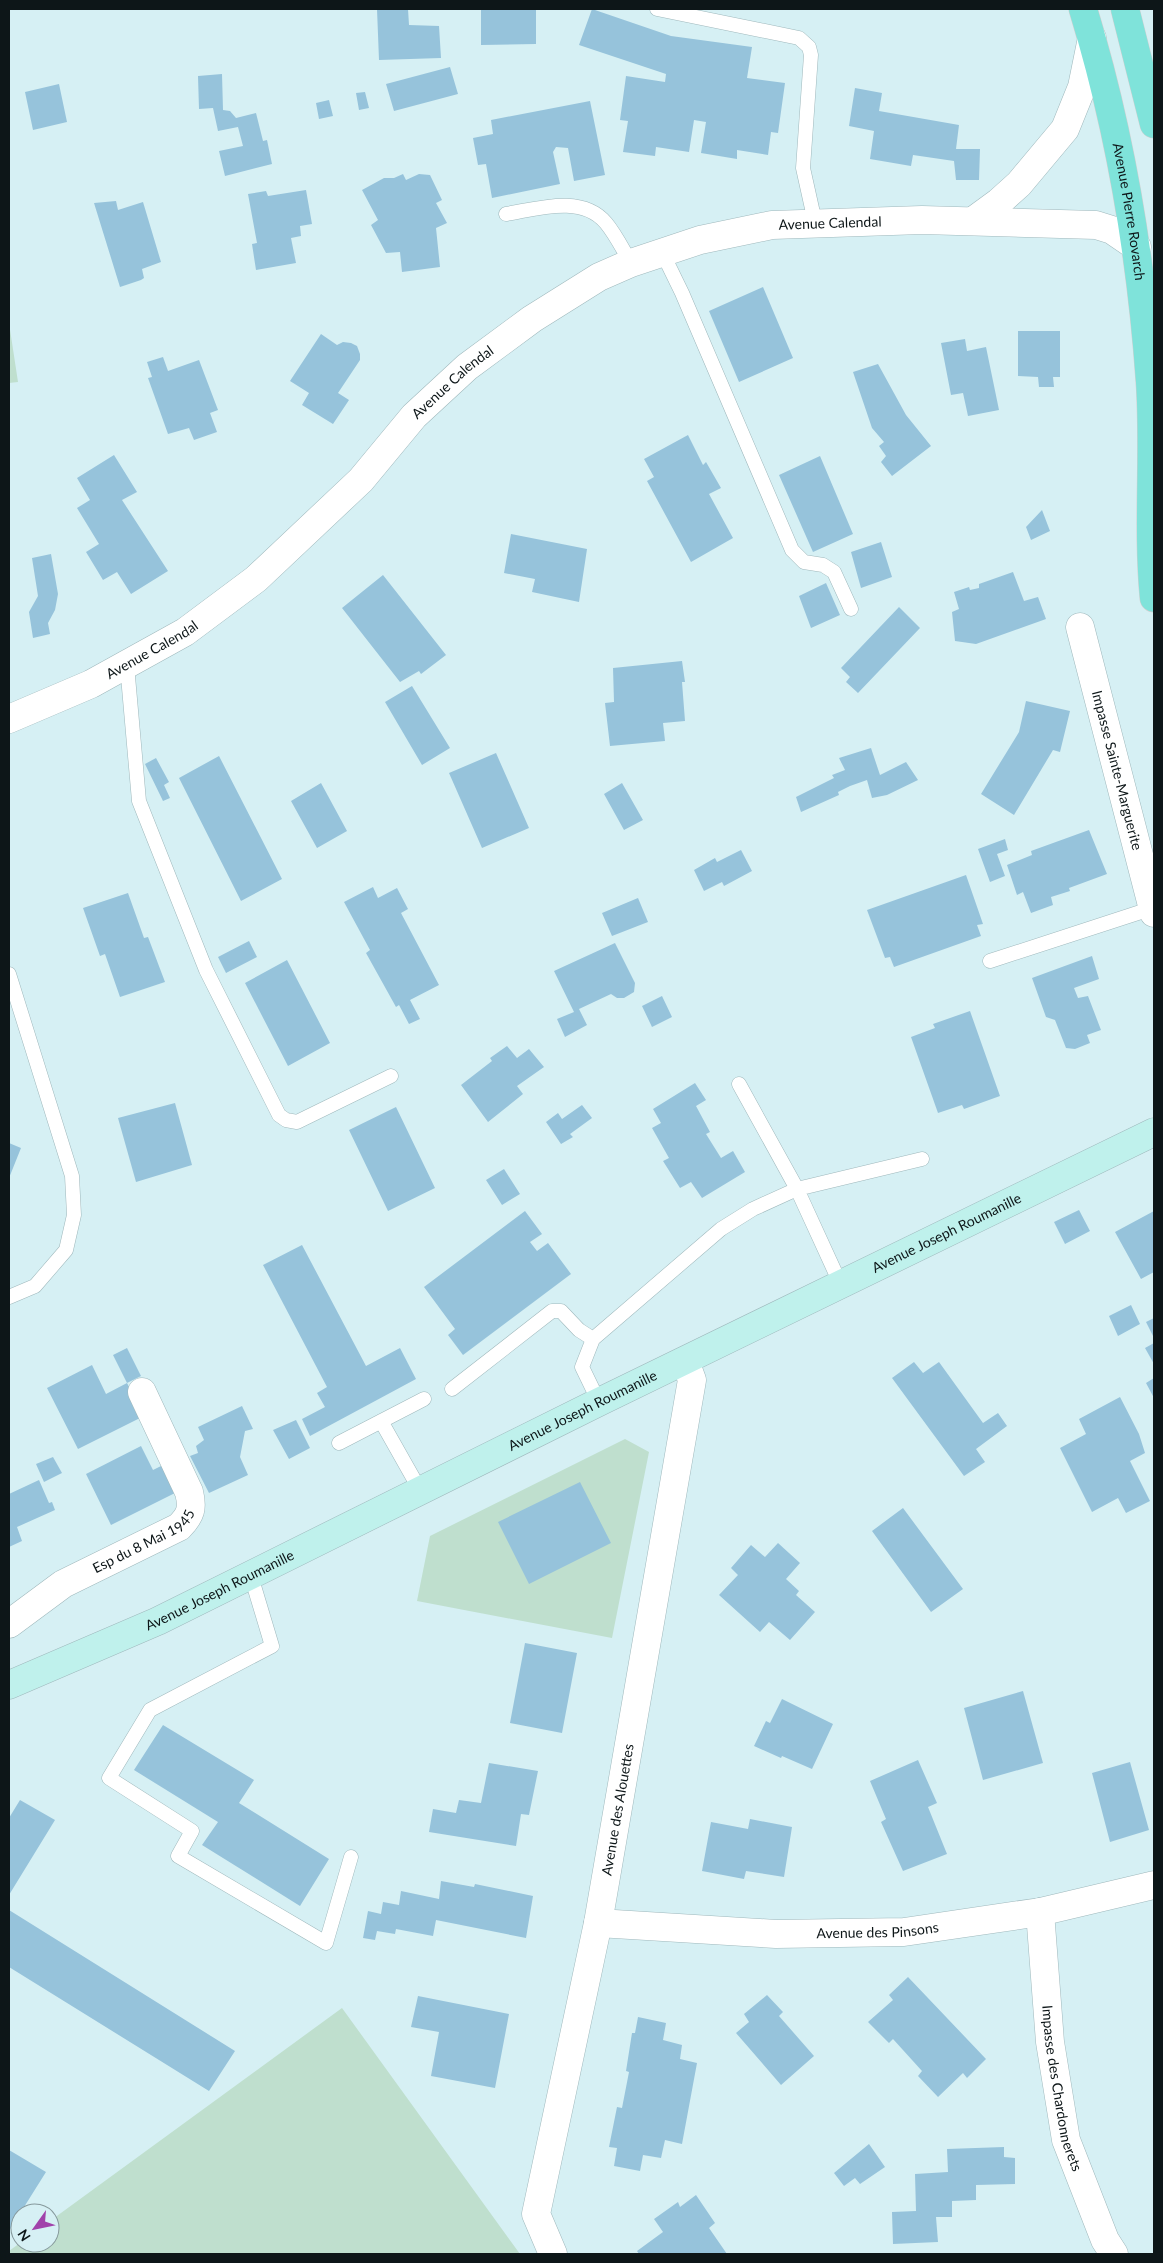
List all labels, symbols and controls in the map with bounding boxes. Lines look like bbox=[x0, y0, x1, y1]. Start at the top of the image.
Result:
street label: Avenue Pierre Rovarch bbox=[1109, 141, 1149, 281]
street label: Avenue Calendal bbox=[778, 212, 882, 233]
street label: Avenue Calendal bbox=[408, 342, 496, 422]
street label: Avenue Calendal bbox=[103, 616, 201, 682]
street label: Impasse Sainte-Marguerite bbox=[1089, 688, 1146, 852]
street label: Avenue Joseph Roumanille bbox=[869, 1189, 1024, 1276]
street label: Avenue Joseph Roumanille bbox=[505, 1366, 659, 1454]
street label: Esp du 8 Mai 1945 bbox=[89, 1507, 198, 1576]
street label: Avenue Joseph Roumanille bbox=[142, 1546, 297, 1633]
street label: Avenue des Alouettes bbox=[597, 1742, 637, 1877]
street label: Avenue des Pinsons bbox=[816, 1918, 940, 1941]
street label: Impasse des Chardonnerets bbox=[1039, 2004, 1086, 2174]
north arrow bbox=[10, 2203, 60, 2253]
text: N bbox=[14, 2226, 34, 2245]

